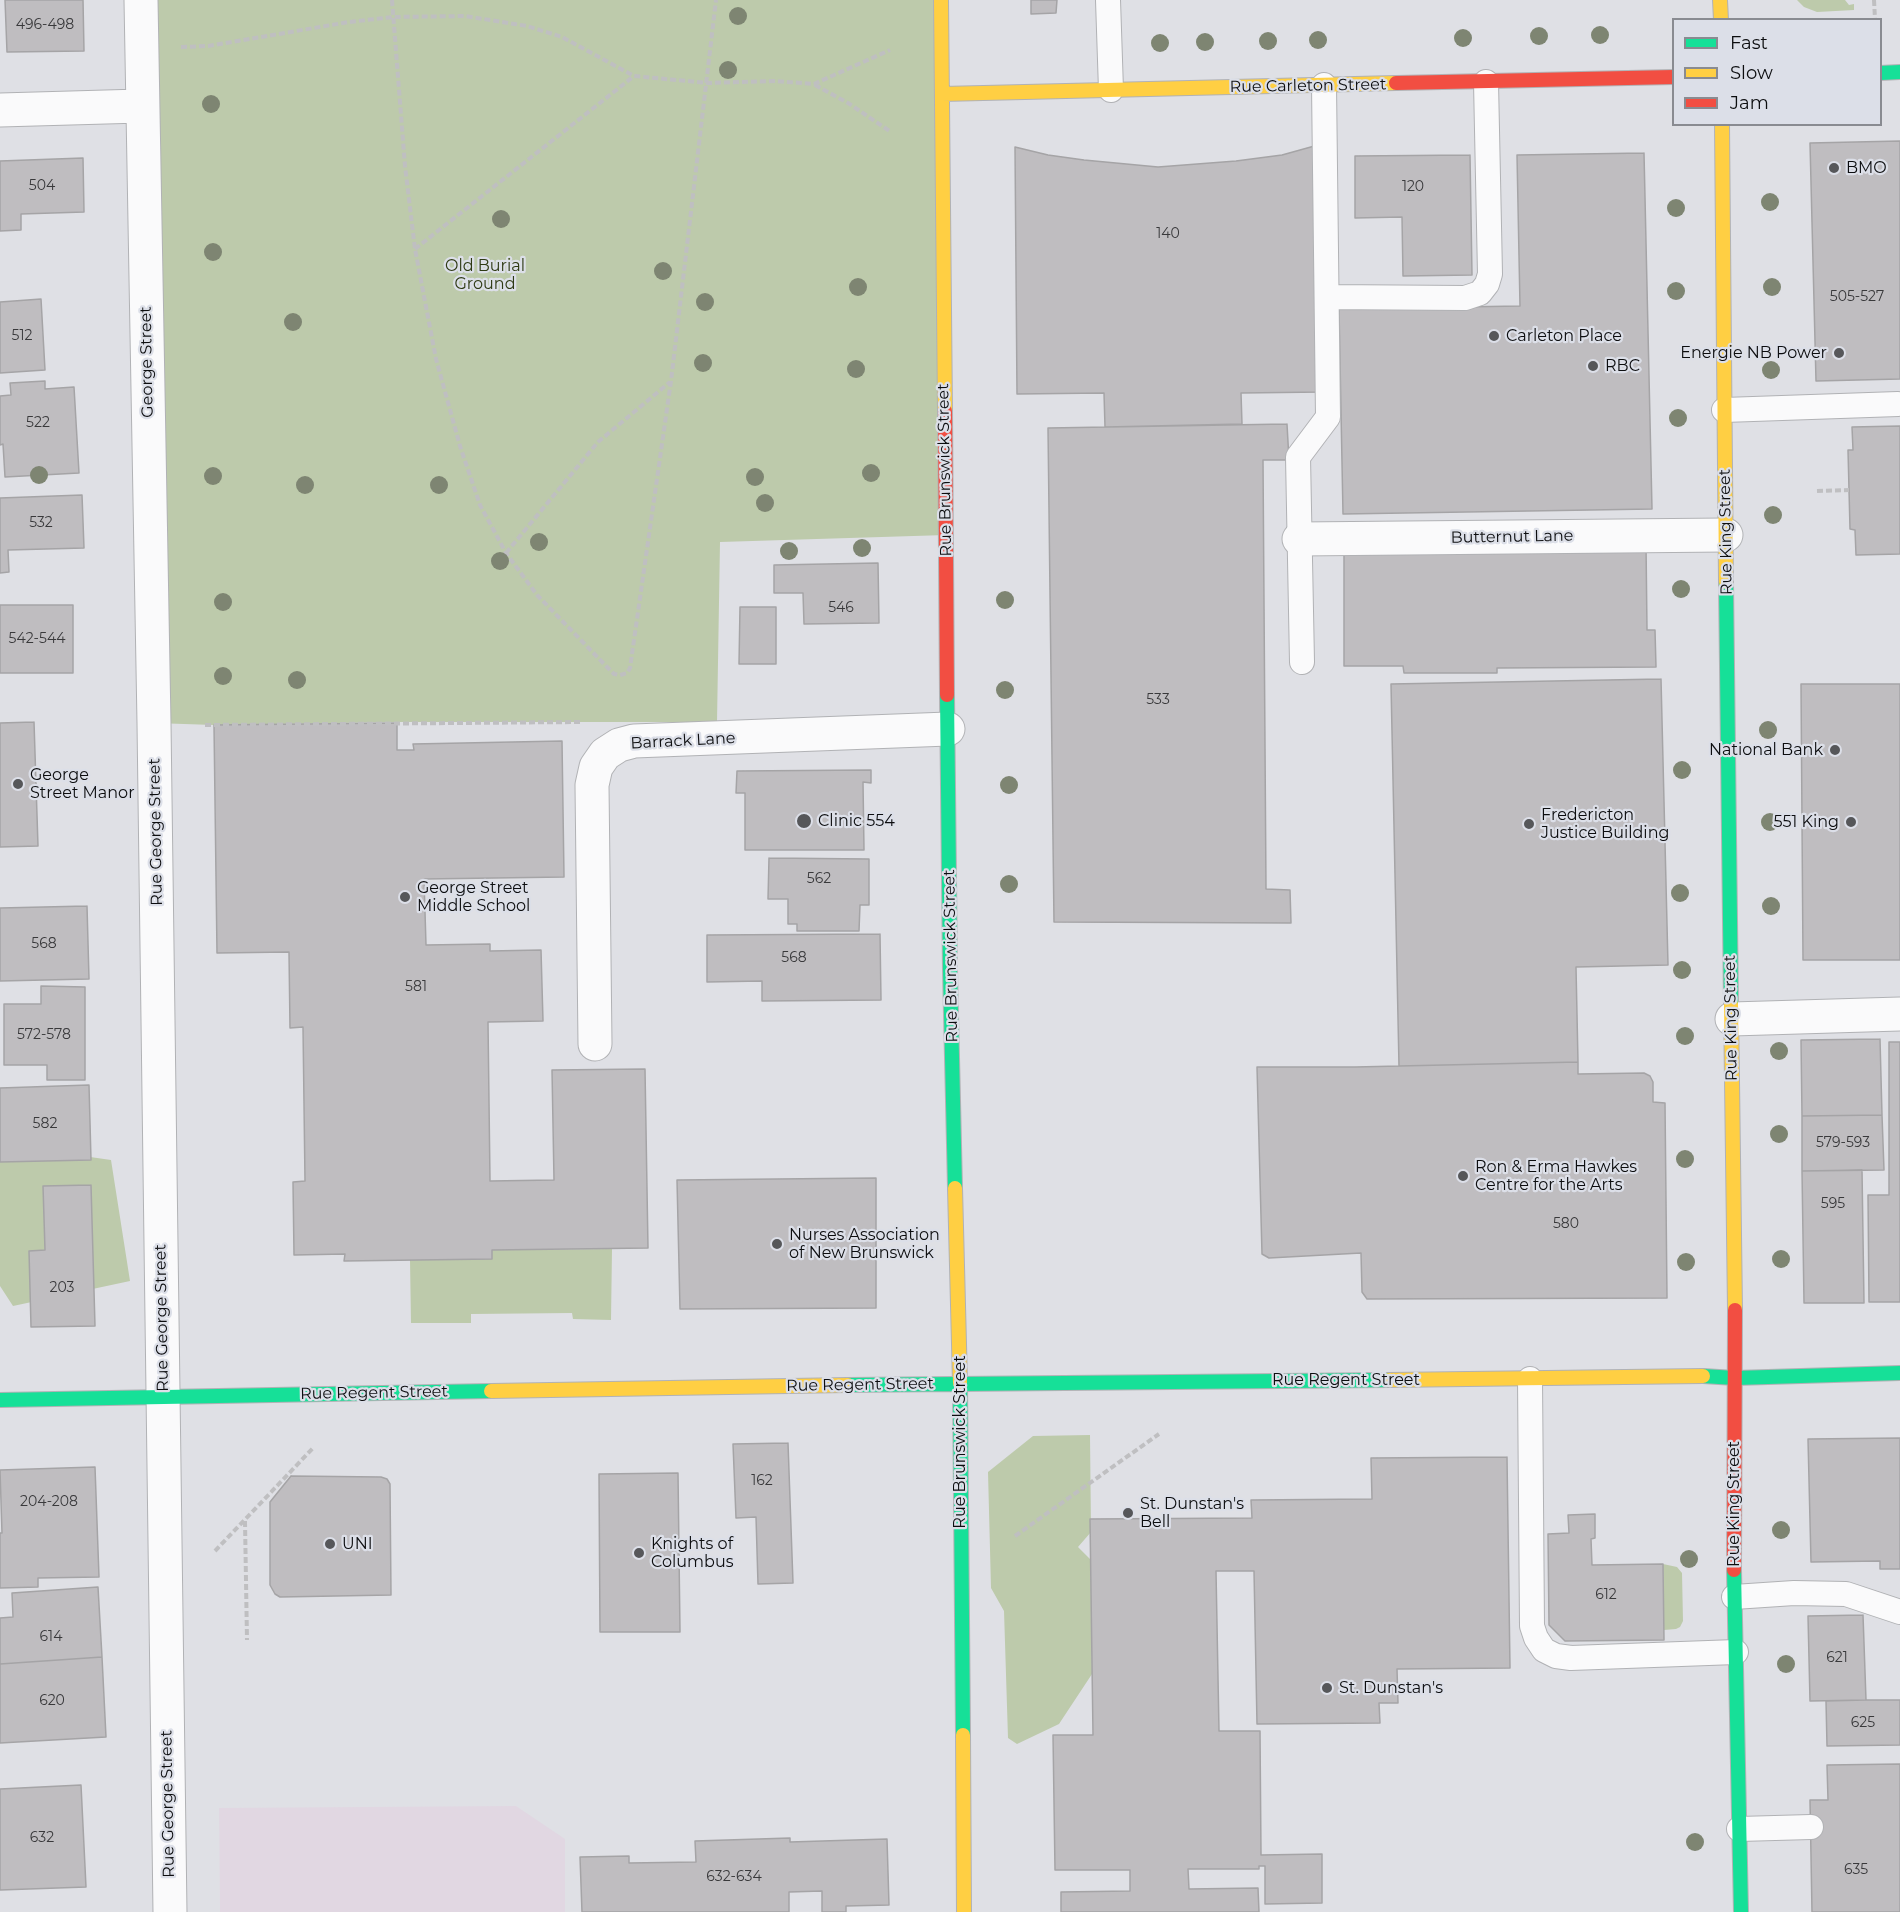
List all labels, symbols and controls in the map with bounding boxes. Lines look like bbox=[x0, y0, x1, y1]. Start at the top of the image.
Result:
house number: 496-498 bbox=[16, 17, 74, 33]
legend bbox=[1672, 18, 1882, 126]
text: Fast bbox=[1730, 32, 1768, 54]
text: Slow bbox=[1730, 62, 1773, 84]
street label: Rue Carleton Street bbox=[1229, 75, 1387, 97]
text: Jam bbox=[1730, 92, 1769, 114]
place label: BMO bbox=[1846, 158, 1887, 178]
marker: BMO bbox=[1827, 161, 1841, 175]
house number: 504 bbox=[29, 178, 55, 194]
house number: 120 bbox=[1402, 179, 1424, 195]
house number: 140 bbox=[1156, 226, 1180, 242]
park label: Old Burial Ground bbox=[445, 256, 525, 294]
house number: 505-527 bbox=[1830, 289, 1884, 305]
street label: George Street bbox=[136, 306, 158, 418]
place label: Carleton Place bbox=[1506, 326, 1622, 346]
house number: 512 bbox=[12, 328, 32, 344]
marker: Carleton Place bbox=[1487, 329, 1501, 343]
place label: Energie NB Power bbox=[1680, 343, 1827, 363]
marker: Energie NB Power bbox=[1832, 346, 1846, 360]
place label: RBC bbox=[1605, 356, 1640, 376]
marker: RBC bbox=[1586, 359, 1600, 373]
street label: Rue Brunswick Street bbox=[934, 383, 956, 557]
house number: 522 bbox=[26, 415, 50, 431]
street label: Rue King Street bbox=[1715, 469, 1737, 595]
house number: 532 bbox=[29, 515, 53, 531]
street label: Butternut Lane bbox=[1450, 526, 1574, 548]
house number: 546 bbox=[828, 600, 854, 616]
house number: 542-544 bbox=[9, 631, 65, 647]
house number: 533 bbox=[1146, 692, 1170, 708]
street label: Barrack Lane bbox=[630, 729, 736, 753]
place label: National Bank bbox=[1709, 740, 1823, 760]
marker: National Bank bbox=[1828, 743, 1842, 757]
street label: Rue George Street bbox=[145, 758, 167, 906]
place label: George Street Manor bbox=[30, 765, 135, 803]
marker: George Street Manor bbox=[11, 777, 25, 791]
place label: Fredericton Justice Building bbox=[1541, 805, 1669, 843]
place label: Clinic 554 bbox=[818, 811, 895, 831]
marker: Clinic 554 bbox=[795, 812, 813, 830]
place label: 551 King bbox=[1774, 812, 1839, 832]
marker: 551 King bbox=[1844, 815, 1858, 829]
marker: Fredericton Justice Building bbox=[1522, 817, 1536, 831]
street label: Rue Brunswick Street bbox=[940, 869, 962, 1043]
house number: 562 bbox=[807, 871, 831, 887]
place label: George Street Middle School bbox=[417, 878, 530, 916]
marker: George Street Middle School bbox=[398, 890, 412, 904]
house number: 568 bbox=[31, 936, 57, 952]
house number: 568 bbox=[781, 950, 807, 966]
street label: Rue King Street bbox=[1720, 955, 1742, 1081]
house number: 581 bbox=[405, 979, 427, 995]
house number: 572-578 bbox=[17, 1027, 71, 1043]
house number: 582 bbox=[33, 1116, 57, 1132]
house number: 579-593 bbox=[1816, 1135, 1870, 1151]
place label: Ron & Erma Hawkes Centre for the Arts bbox=[1475, 1157, 1637, 1195]
marker: Ron & Erma Hawkes Centre for the Arts bbox=[1456, 1169, 1470, 1183]
house number: 595 bbox=[1821, 1196, 1845, 1212]
house number: 580 bbox=[1553, 1216, 1579, 1232]
place label: Nurses Association of New Brunswick bbox=[789, 1225, 940, 1263]
marker: Nurses Association of New Brunswick bbox=[770, 1237, 784, 1251]
street label: Rue George Street bbox=[151, 1244, 173, 1392]
house number: 203 bbox=[50, 1280, 74, 1296]
street label: Rue Brunswick Street bbox=[950, 1355, 970, 1529]
street label: Rue Regent Street bbox=[1272, 1370, 1420, 1390]
street label: Rue Regent Street bbox=[786, 1374, 934, 1396]
street label: Rue Regent Street bbox=[300, 1382, 448, 1404]
street label: Rue King Street bbox=[1724, 1441, 1744, 1567]
house number: 162 bbox=[751, 1473, 773, 1489]
house number: 204-208 bbox=[20, 1494, 78, 1510]
place label: St. Dunstan's Bell bbox=[1140, 1494, 1244, 1532]
marker: St. Dunstan's Bell bbox=[1121, 1506, 1135, 1520]
place label: UNI bbox=[342, 1534, 373, 1554]
place label: Knights of Columbus bbox=[651, 1534, 733, 1572]
marker: UNI bbox=[323, 1537, 337, 1551]
marker: Knights of Columbus bbox=[632, 1546, 646, 1560]
house number: 612 bbox=[1595, 1587, 1617, 1603]
house number: 614 bbox=[40, 1629, 62, 1645]
house number: 621 bbox=[1826, 1650, 1848, 1666]
place label: St. Dunstan's bbox=[1339, 1678, 1443, 1698]
marker: St. Dunstan's bbox=[1320, 1681, 1334, 1695]
house number: 620 bbox=[39, 1693, 65, 1709]
house number: 625 bbox=[1851, 1715, 1875, 1731]
street label: Rue George Street bbox=[157, 1730, 179, 1878]
house number: 632 bbox=[30, 1830, 54, 1846]
house number: 635 bbox=[1844, 1862, 1868, 1878]
house number: 632-634 bbox=[706, 1869, 762, 1885]

